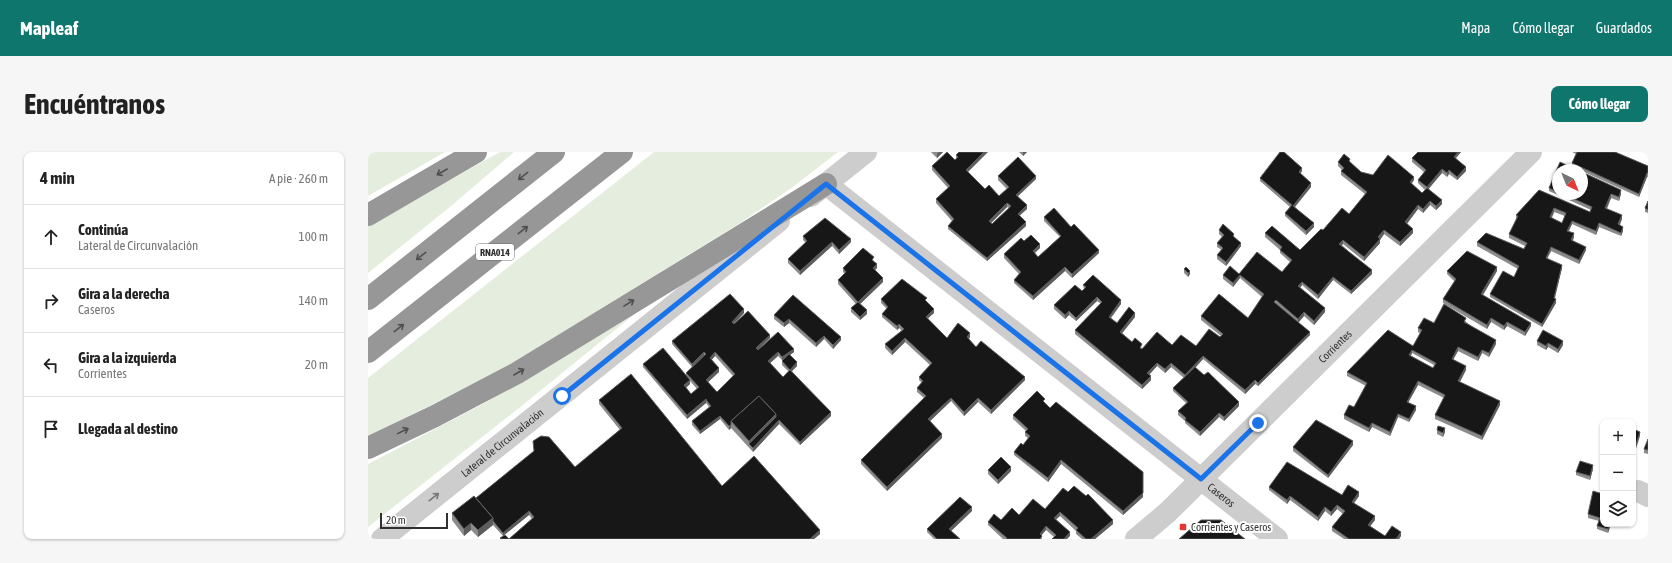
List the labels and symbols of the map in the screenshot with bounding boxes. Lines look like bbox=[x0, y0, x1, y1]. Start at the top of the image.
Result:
north arrow bbox=[1552, 164, 1588, 200]
one-way arrow bbox=[436, 168, 448, 176]
one-way arrow bbox=[518, 172, 529, 180]
one-way arrow bbox=[517, 226, 528, 235]
road number: RNA014 bbox=[476, 244, 514, 260]
one-way arrow bbox=[416, 252, 427, 261]
one-way arrow bbox=[623, 299, 634, 307]
one-way arrow bbox=[393, 324, 404, 332]
street label: Corrientes bbox=[1316, 327, 1354, 365]
one-way arrow bbox=[513, 367, 525, 375]
route start bbox=[553, 387, 571, 405]
street label: Lateral de Circunvalación bbox=[459, 406, 546, 479]
route end bbox=[1249, 414, 1267, 432]
one-way arrow bbox=[397, 427, 409, 434]
street label: Caseros bbox=[1205, 481, 1237, 510]
one-way arrow bbox=[429, 493, 440, 501]
scale bar bbox=[380, 511, 448, 530]
place label: Corrientes y Caseros bbox=[1191, 521, 1271, 533]
marker: Corrientes y Caseros bbox=[1178, 522, 1188, 532]

